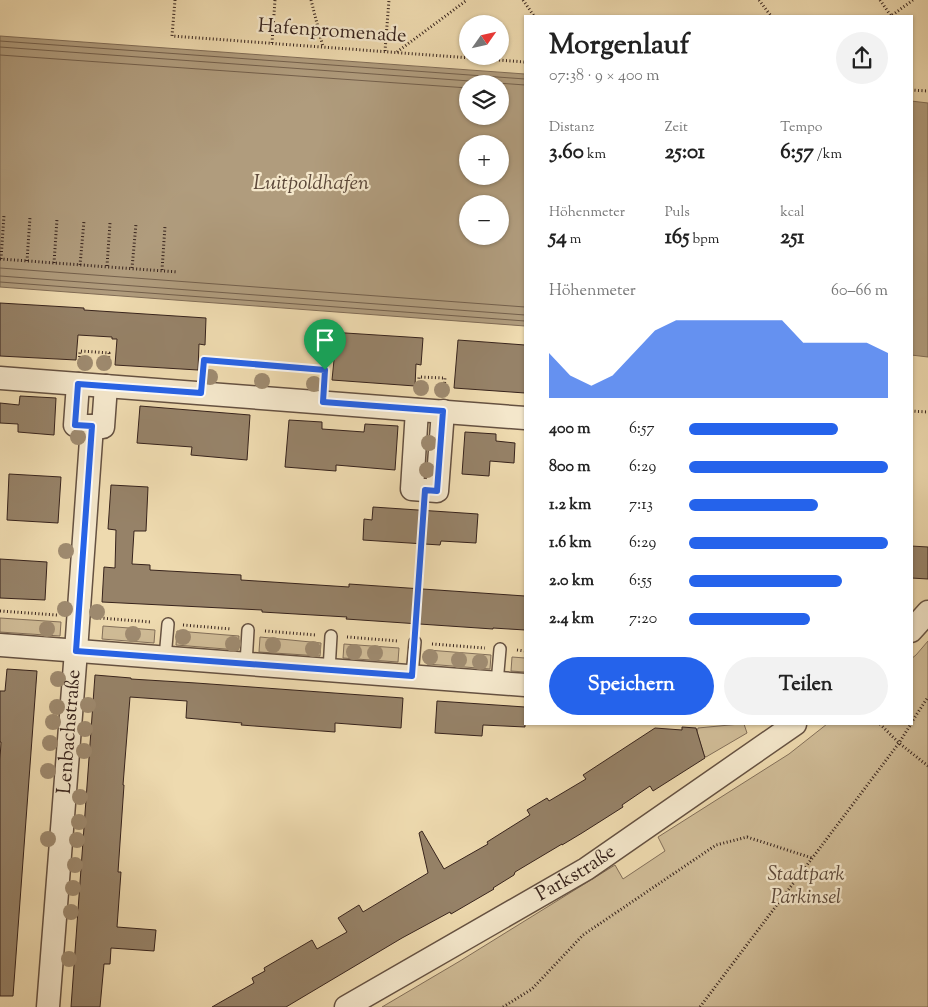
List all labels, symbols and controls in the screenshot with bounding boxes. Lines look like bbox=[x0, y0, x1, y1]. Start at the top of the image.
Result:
street label: Hafenpromenade bbox=[257, 12, 407, 52]
north arrow bbox=[459, 15, 509, 65]
map controls bbox=[459, 15, 509, 245]
text: Morgenlauf bbox=[549, 26, 689, 66]
button: share bbox=[836, 32, 888, 84]
text: 07:38 · 9 × 400 m bbox=[549, 65, 659, 88]
button: layers bbox=[459, 75, 509, 125]
text: Distanz bbox=[549, 118, 594, 138]
text: Zeit bbox=[665, 118, 688, 138]
text: Tempo bbox=[780, 118, 822, 138]
button: + bbox=[459, 135, 509, 185]
text: 3.60 bbox=[549, 138, 584, 168]
text: 25:01 bbox=[665, 138, 705, 168]
text: 6:57 bbox=[780, 138, 814, 168]
text: km bbox=[584, 145, 606, 165]
text: /km bbox=[814, 145, 842, 165]
water label: Luitpoldhafen bbox=[253, 169, 369, 199]
button: − bbox=[459, 195, 509, 245]
text: Höhenmeter bbox=[549, 203, 625, 223]
text: Puls bbox=[665, 203, 690, 223]
text: kcal bbox=[780, 203, 804, 223]
text: 54 bbox=[549, 223, 567, 253]
text: 165 bbox=[665, 223, 689, 253]
text: 251 bbox=[780, 223, 804, 253]
text: m bbox=[567, 230, 581, 250]
text: bpm bbox=[689, 230, 719, 250]
text: Höhenmeter bbox=[549, 280, 636, 303]
text: 60–66 m bbox=[831, 280, 888, 303]
pin bbox=[304, 319, 346, 370]
icon: arrive bbox=[311, 326, 339, 354]
text: 400 m bbox=[549, 418, 591, 441]
text: 6:57 bbox=[629, 418, 654, 441]
text: 800 m bbox=[549, 456, 591, 479]
text: 6:29 bbox=[629, 456, 656, 479]
text: 1.2 km bbox=[549, 494, 591, 517]
text: 7:13 bbox=[629, 494, 653, 517]
text: 1.6 km bbox=[549, 532, 591, 555]
text: 6:29 bbox=[629, 532, 656, 555]
text: 2.0 km bbox=[549, 570, 594, 593]
text: 6:55 bbox=[629, 570, 652, 593]
text: 2.4 km bbox=[549, 608, 594, 631]
text: 7:20 bbox=[629, 608, 657, 631]
button: Speichern bbox=[549, 657, 714, 715]
button: Teilen bbox=[724, 657, 888, 715]
street label: Lenbachstraße bbox=[50, 668, 89, 795]
street label: Parkstraße bbox=[531, 838, 622, 909]
park label: Stadtpark Parkinsel bbox=[767, 861, 845, 913]

